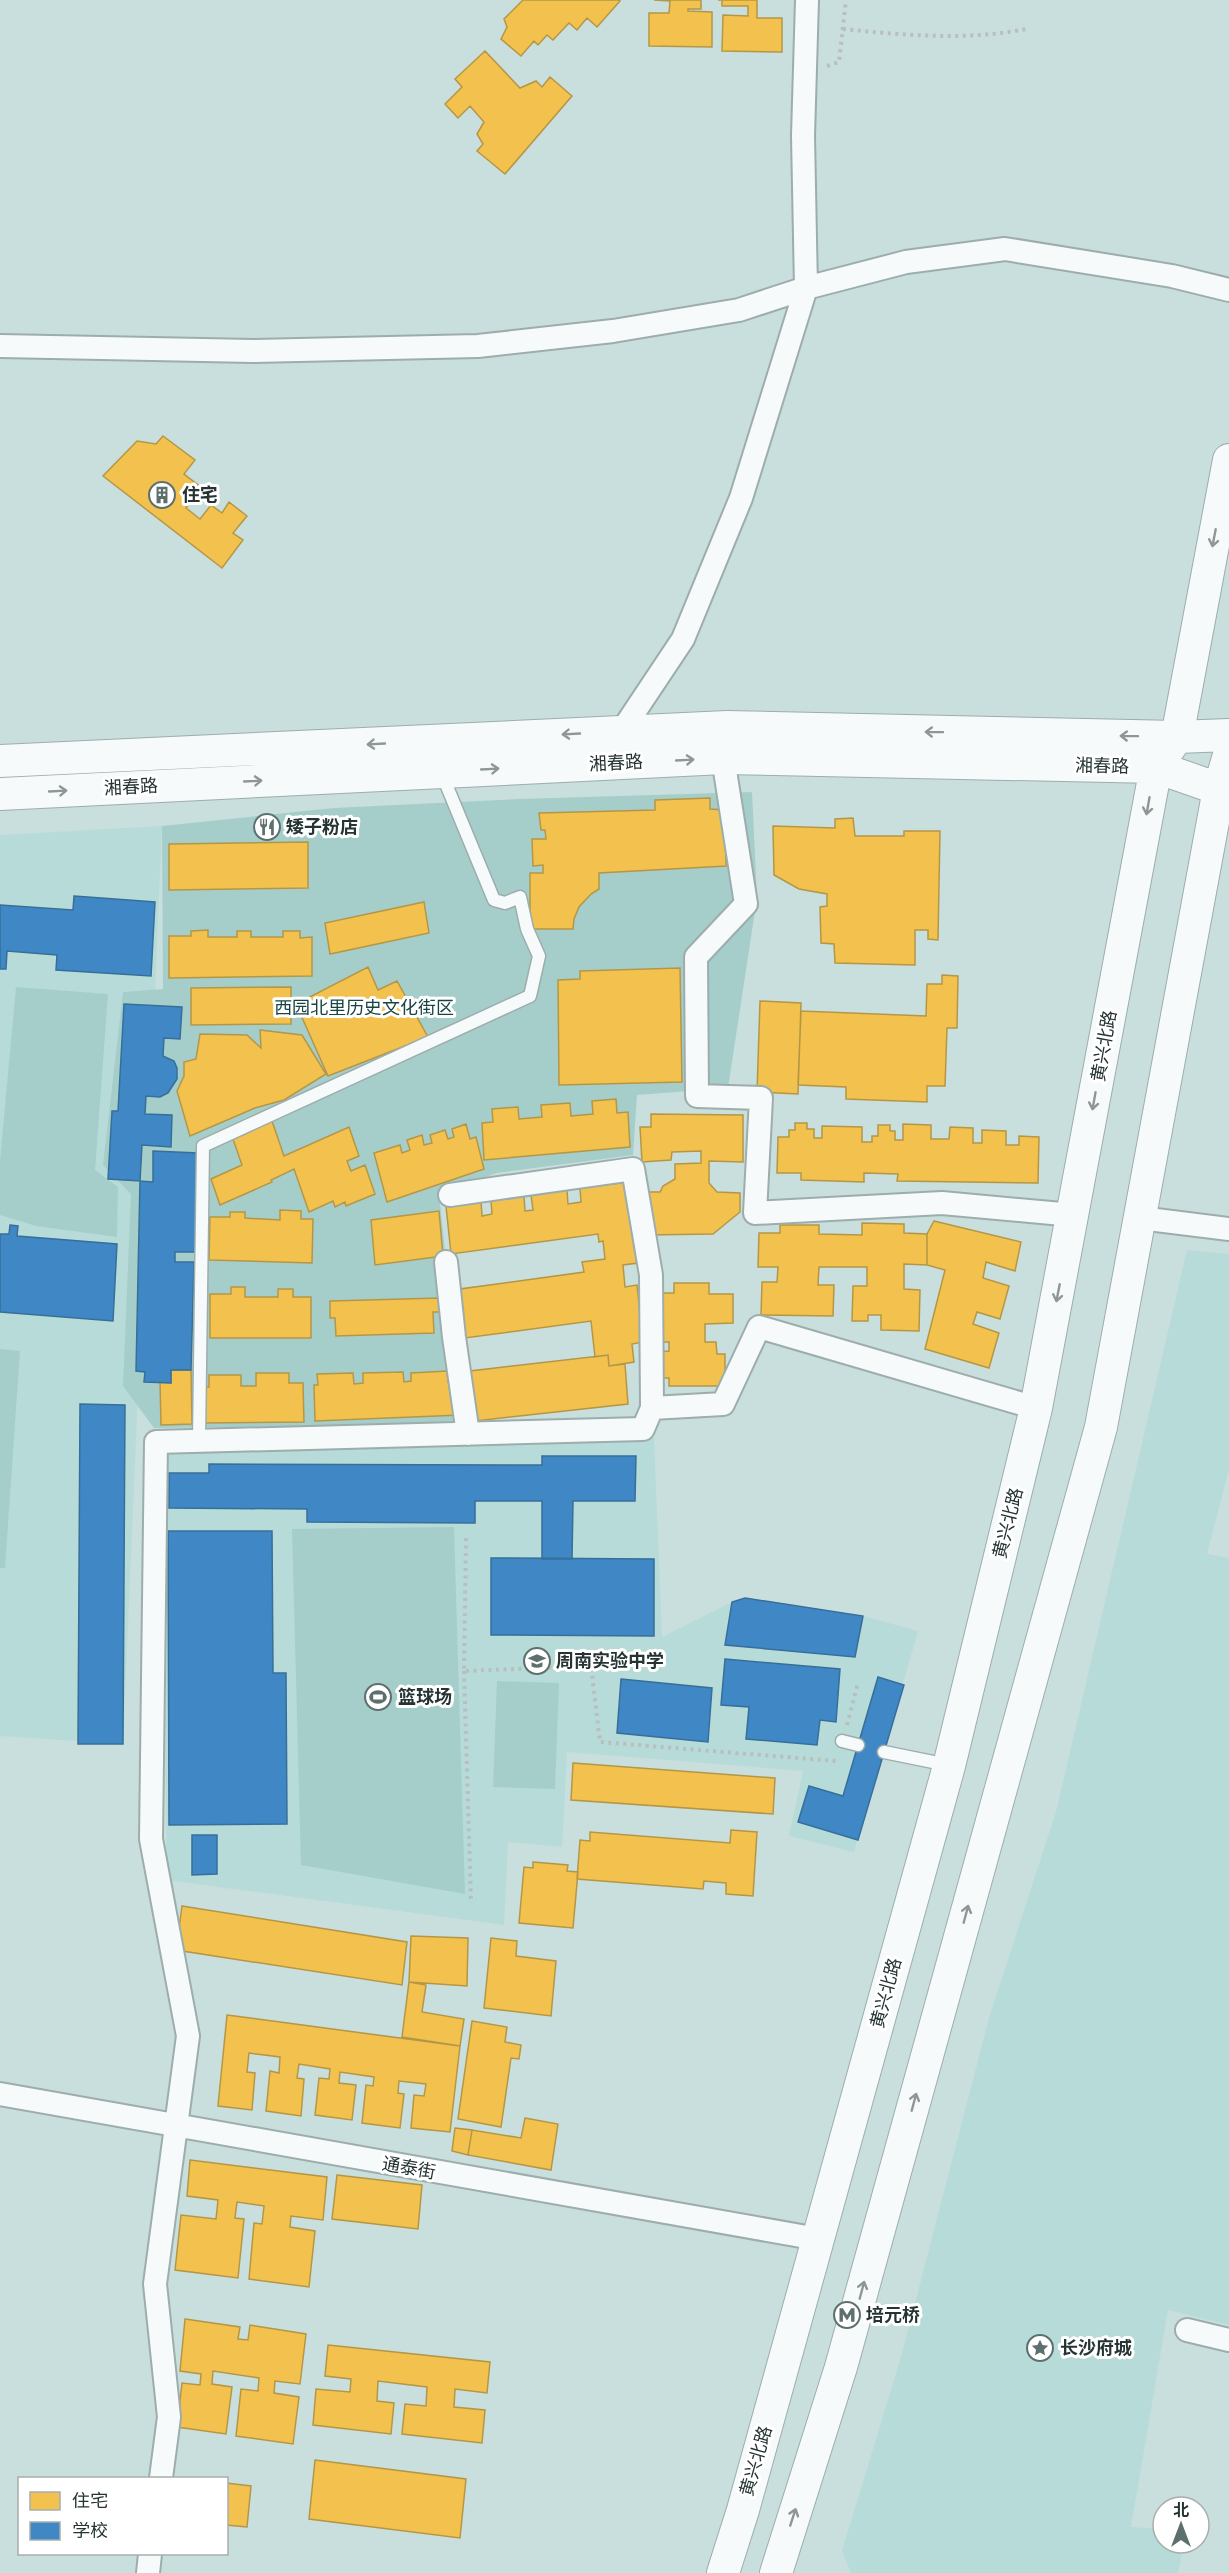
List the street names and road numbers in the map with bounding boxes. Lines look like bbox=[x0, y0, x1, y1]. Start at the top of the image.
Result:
street label: 湘春路 bbox=[588, 750, 644, 776]
street label: 湘春路 bbox=[1075, 754, 1129, 778]
street label: 湘春路 bbox=[103, 774, 159, 800]
street label: 黄兴北路 bbox=[1086, 1008, 1122, 1084]
street label: 黄兴北路 bbox=[988, 1485, 1028, 1561]
street label: 黄兴北路 bbox=[865, 1955, 907, 2031]
street label: 通泰街 bbox=[380, 2151, 438, 2185]
street label: 黄兴北路 bbox=[735, 2423, 777, 2499]

